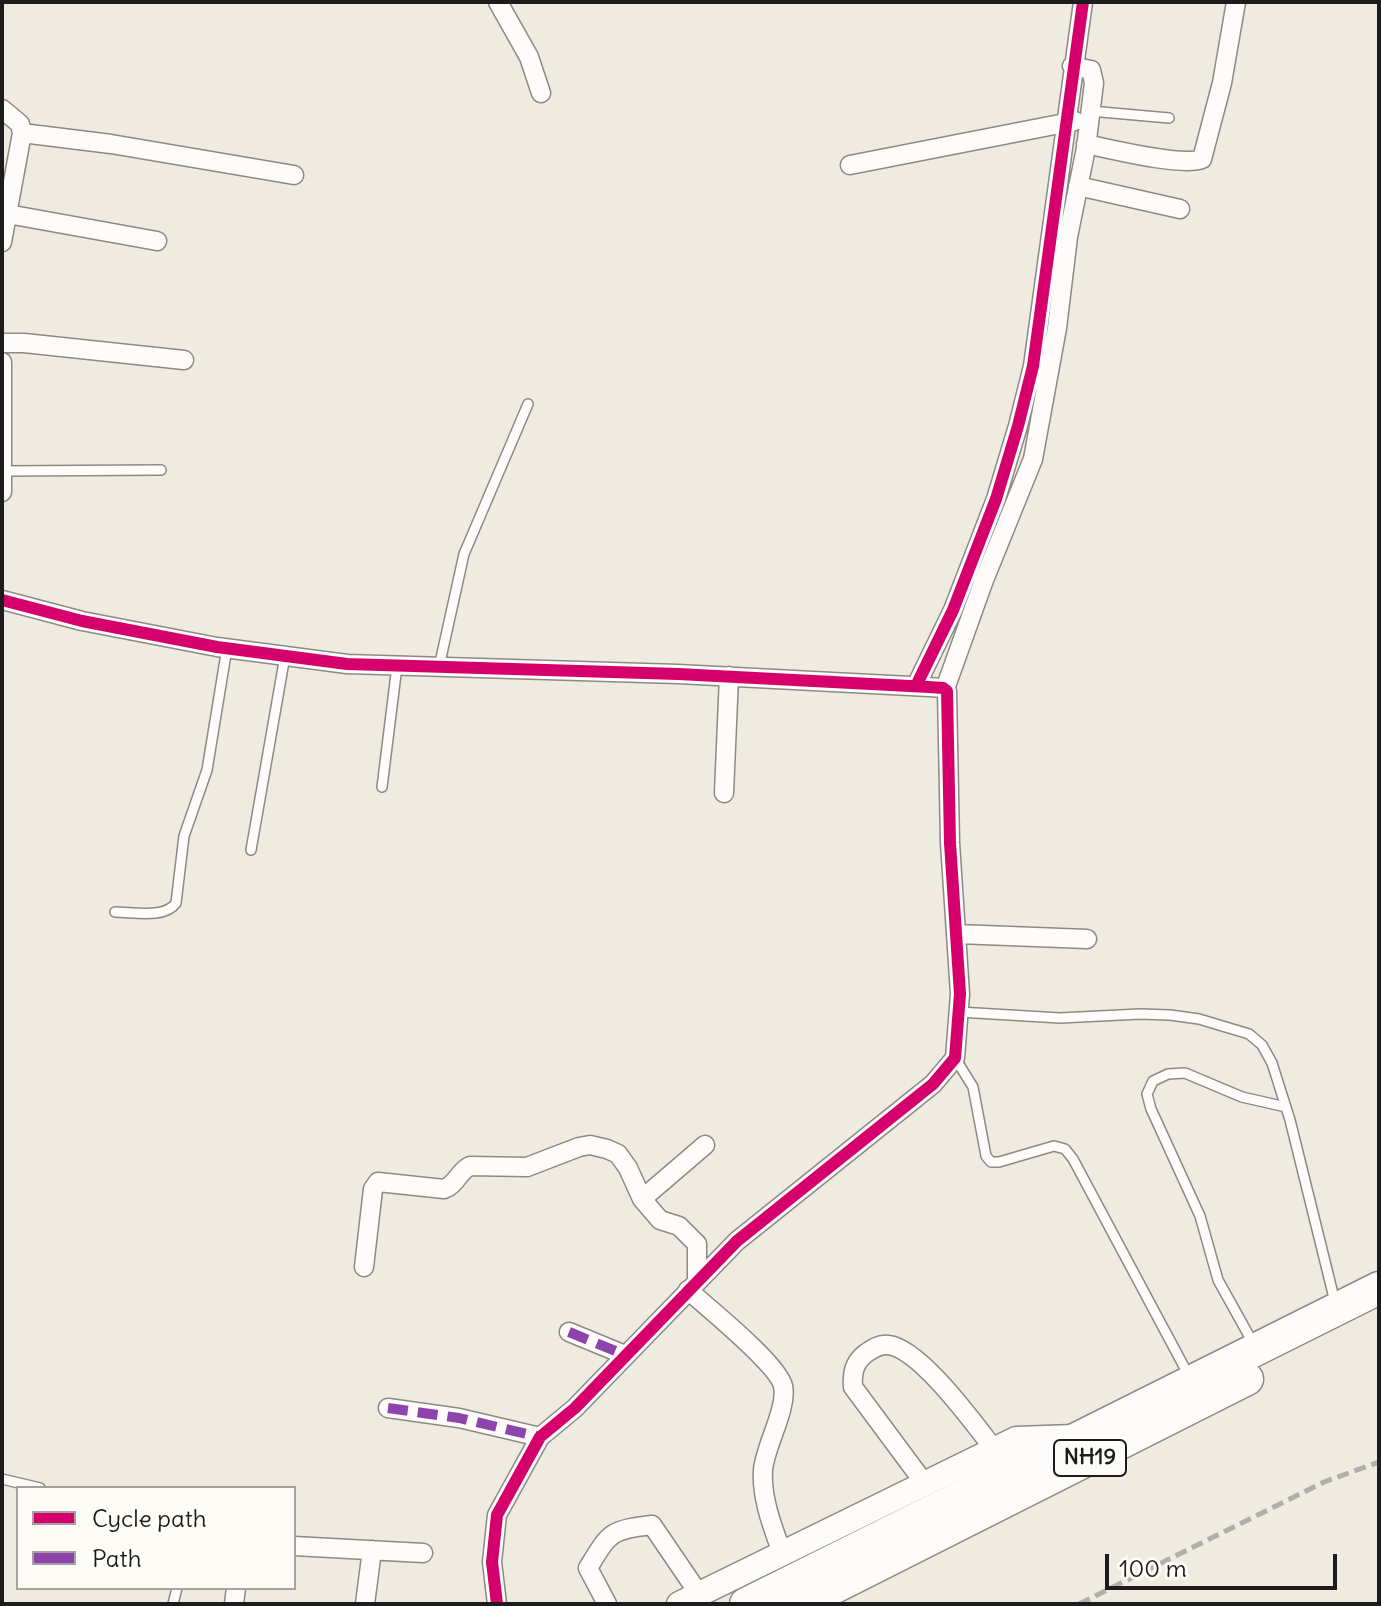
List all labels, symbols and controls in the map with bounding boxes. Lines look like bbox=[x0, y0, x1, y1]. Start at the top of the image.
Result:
road number: NH19 bbox=[1054, 1440, 1126, 1476]
legend bbox=[16, 1486, 296, 1590]
text: Cycle path bbox=[92, 1503, 207, 1533]
scale bar bbox=[1109, 1538, 1341, 1588]
text: Path bbox=[92, 1543, 142, 1573]
text: 100 m bbox=[1119, 1553, 1187, 1583]

